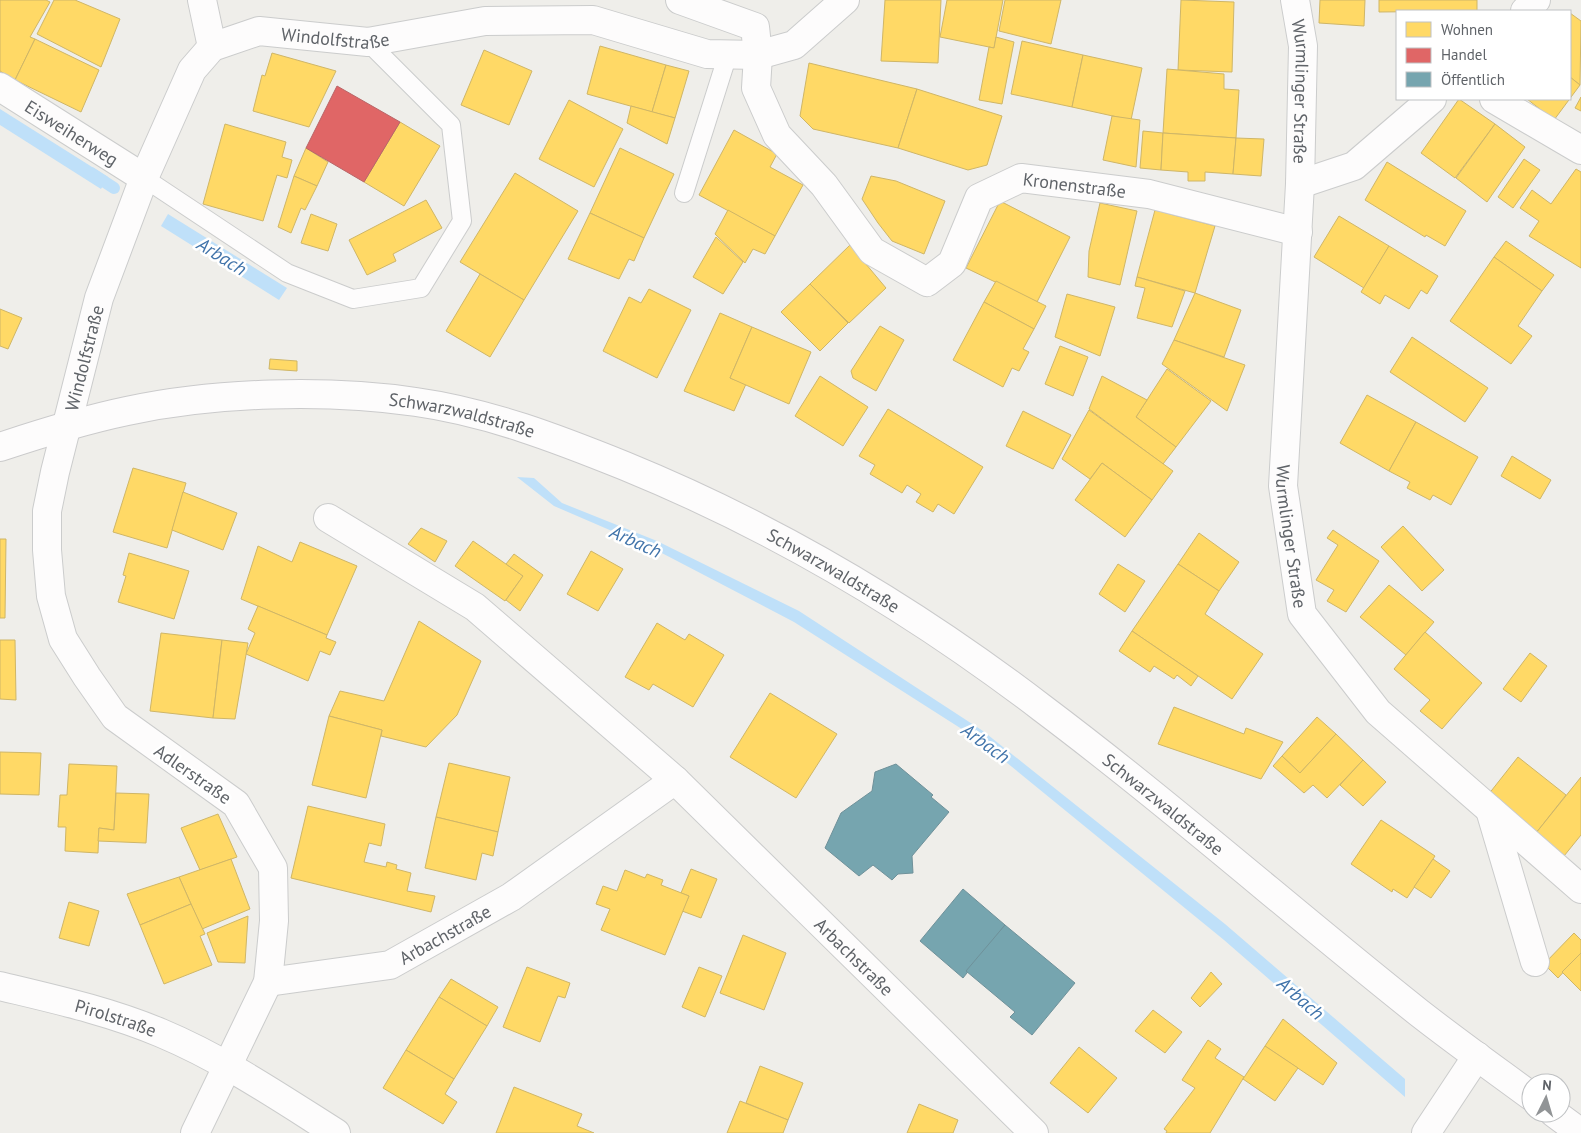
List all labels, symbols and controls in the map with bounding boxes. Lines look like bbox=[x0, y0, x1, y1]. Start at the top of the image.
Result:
legend bbox=[1396, 10, 1571, 100]
street label: Wurmlinger Straße bbox=[1287, 17, 1315, 164]
text: Wohnen bbox=[1441, 20, 1493, 39]
street label: Windolfstraße bbox=[280, 22, 391, 54]
text: Handel bbox=[1441, 45, 1487, 64]
text: Öffentlich bbox=[1441, 70, 1505, 89]
street label: Eisweiherweg bbox=[21, 94, 123, 170]
street label: Kronenstraße bbox=[1022, 167, 1127, 203]
water label: Arbach bbox=[192, 231, 251, 280]
street label: Windolfstraße bbox=[59, 303, 108, 413]
street label: Schwarzwaldstraße bbox=[388, 387, 538, 443]
street label: Wurmlinger Straße bbox=[1271, 464, 1312, 610]
water label: Arbach bbox=[606, 519, 666, 563]
street label: Schwarzwaldstraße bbox=[763, 523, 904, 617]
water label: Arbach bbox=[956, 717, 1015, 769]
street label: Adlerstraße bbox=[150, 739, 236, 809]
street label: Schwarzwaldstraße bbox=[1098, 748, 1229, 860]
street label: Arbachstraße bbox=[395, 899, 495, 969]
street label: Arbachstraße bbox=[810, 913, 899, 1000]
water label: Arbach bbox=[1272, 971, 1329, 1025]
street label: Pirolstraße bbox=[72, 993, 160, 1041]
north arrow bbox=[1521, 1073, 1571, 1123]
text: N bbox=[1542, 1076, 1553, 1094]

